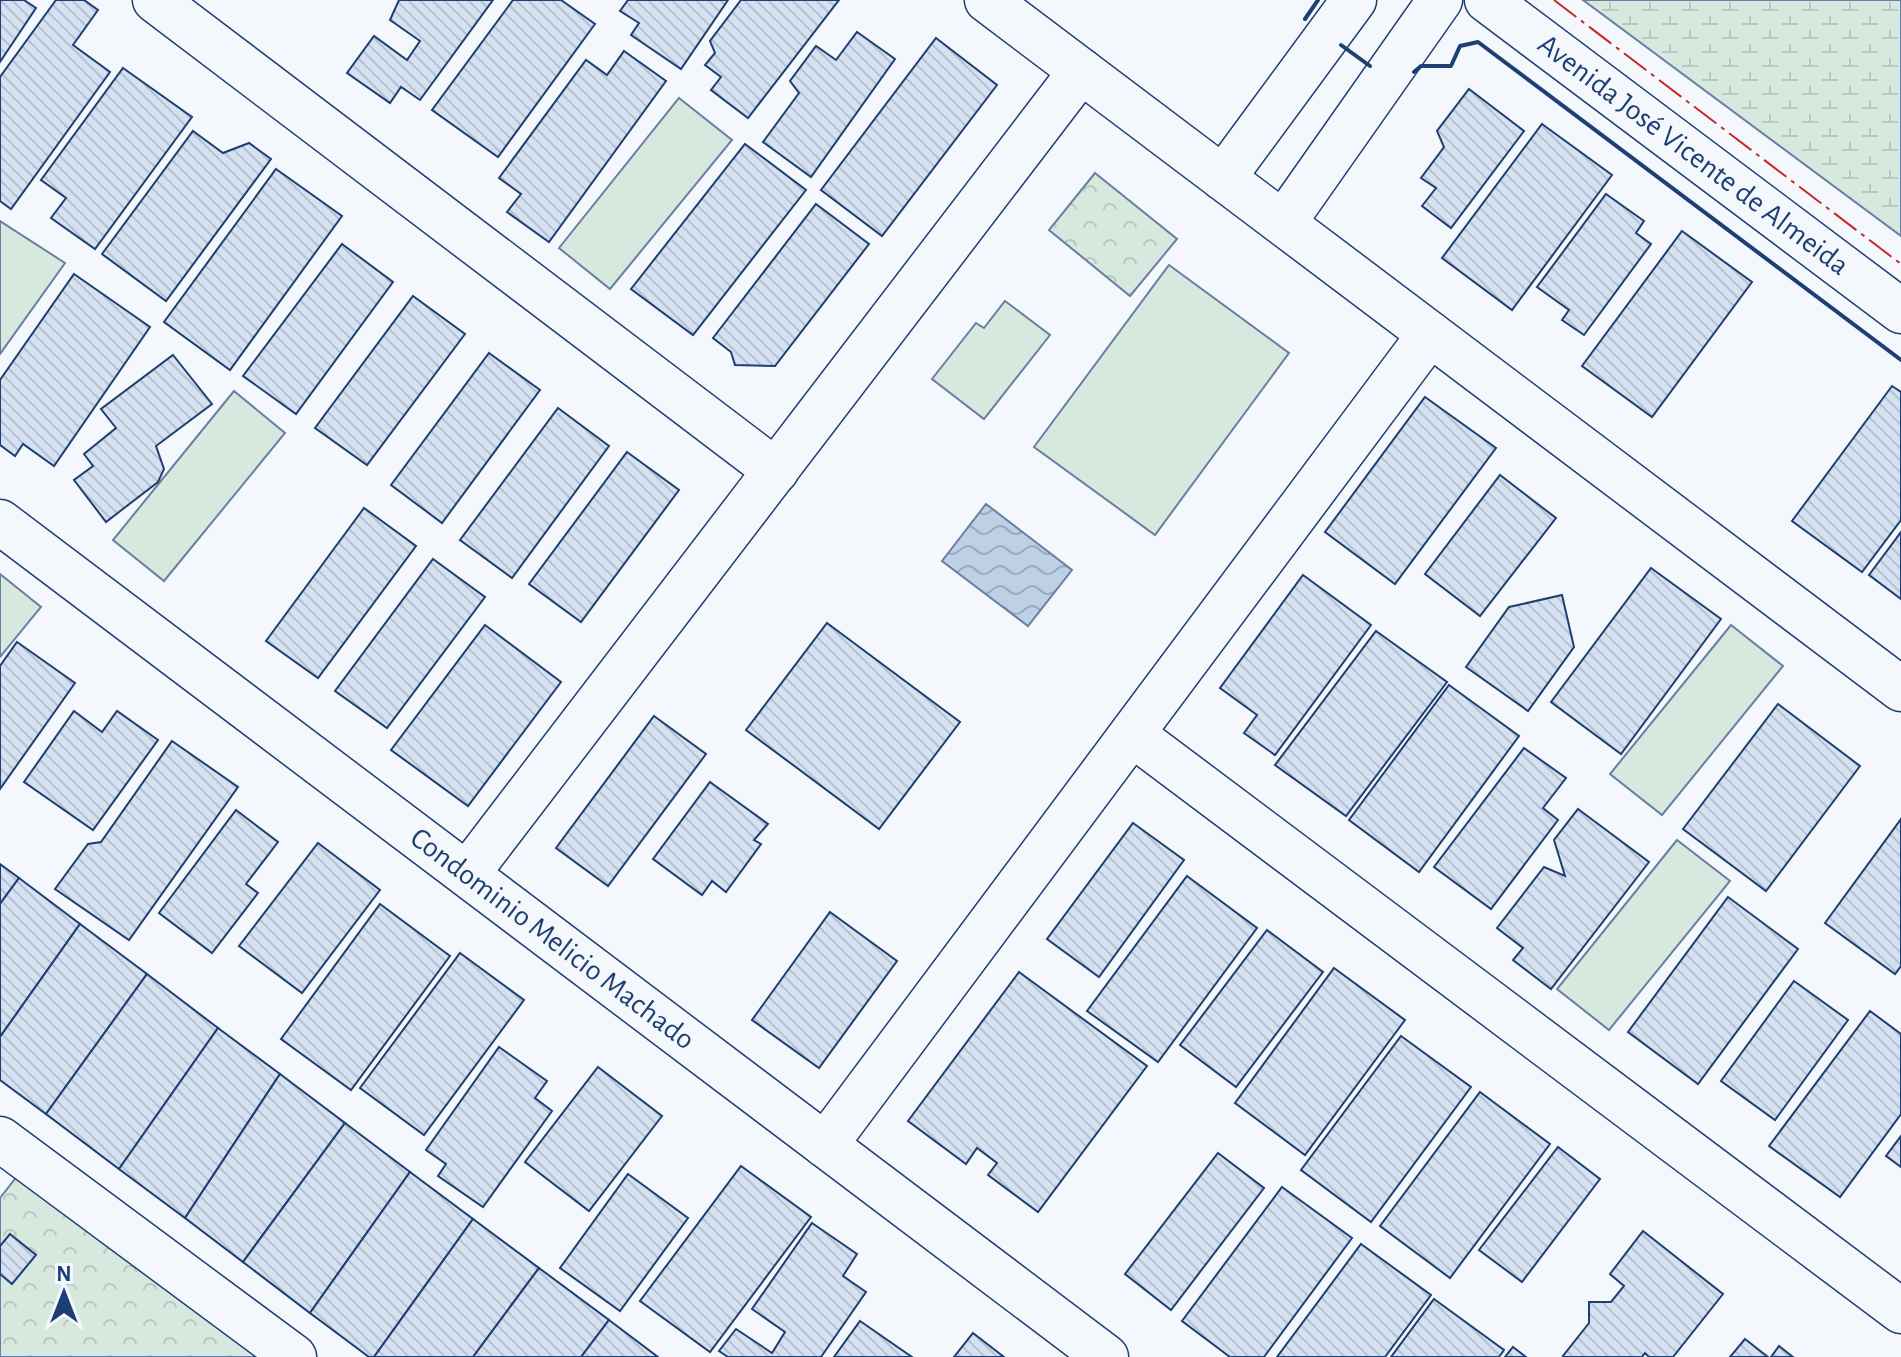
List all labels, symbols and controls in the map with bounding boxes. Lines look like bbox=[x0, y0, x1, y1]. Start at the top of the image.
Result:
street label: Avenida José Vicente de Almeida bbox=[1532, 29, 1854, 281]
street label: Condominio Melicio Machado bbox=[405, 822, 700, 1056]
north arrow bbox=[24, 1253, 104, 1333]
text: N bbox=[56, 1263, 72, 1285]

